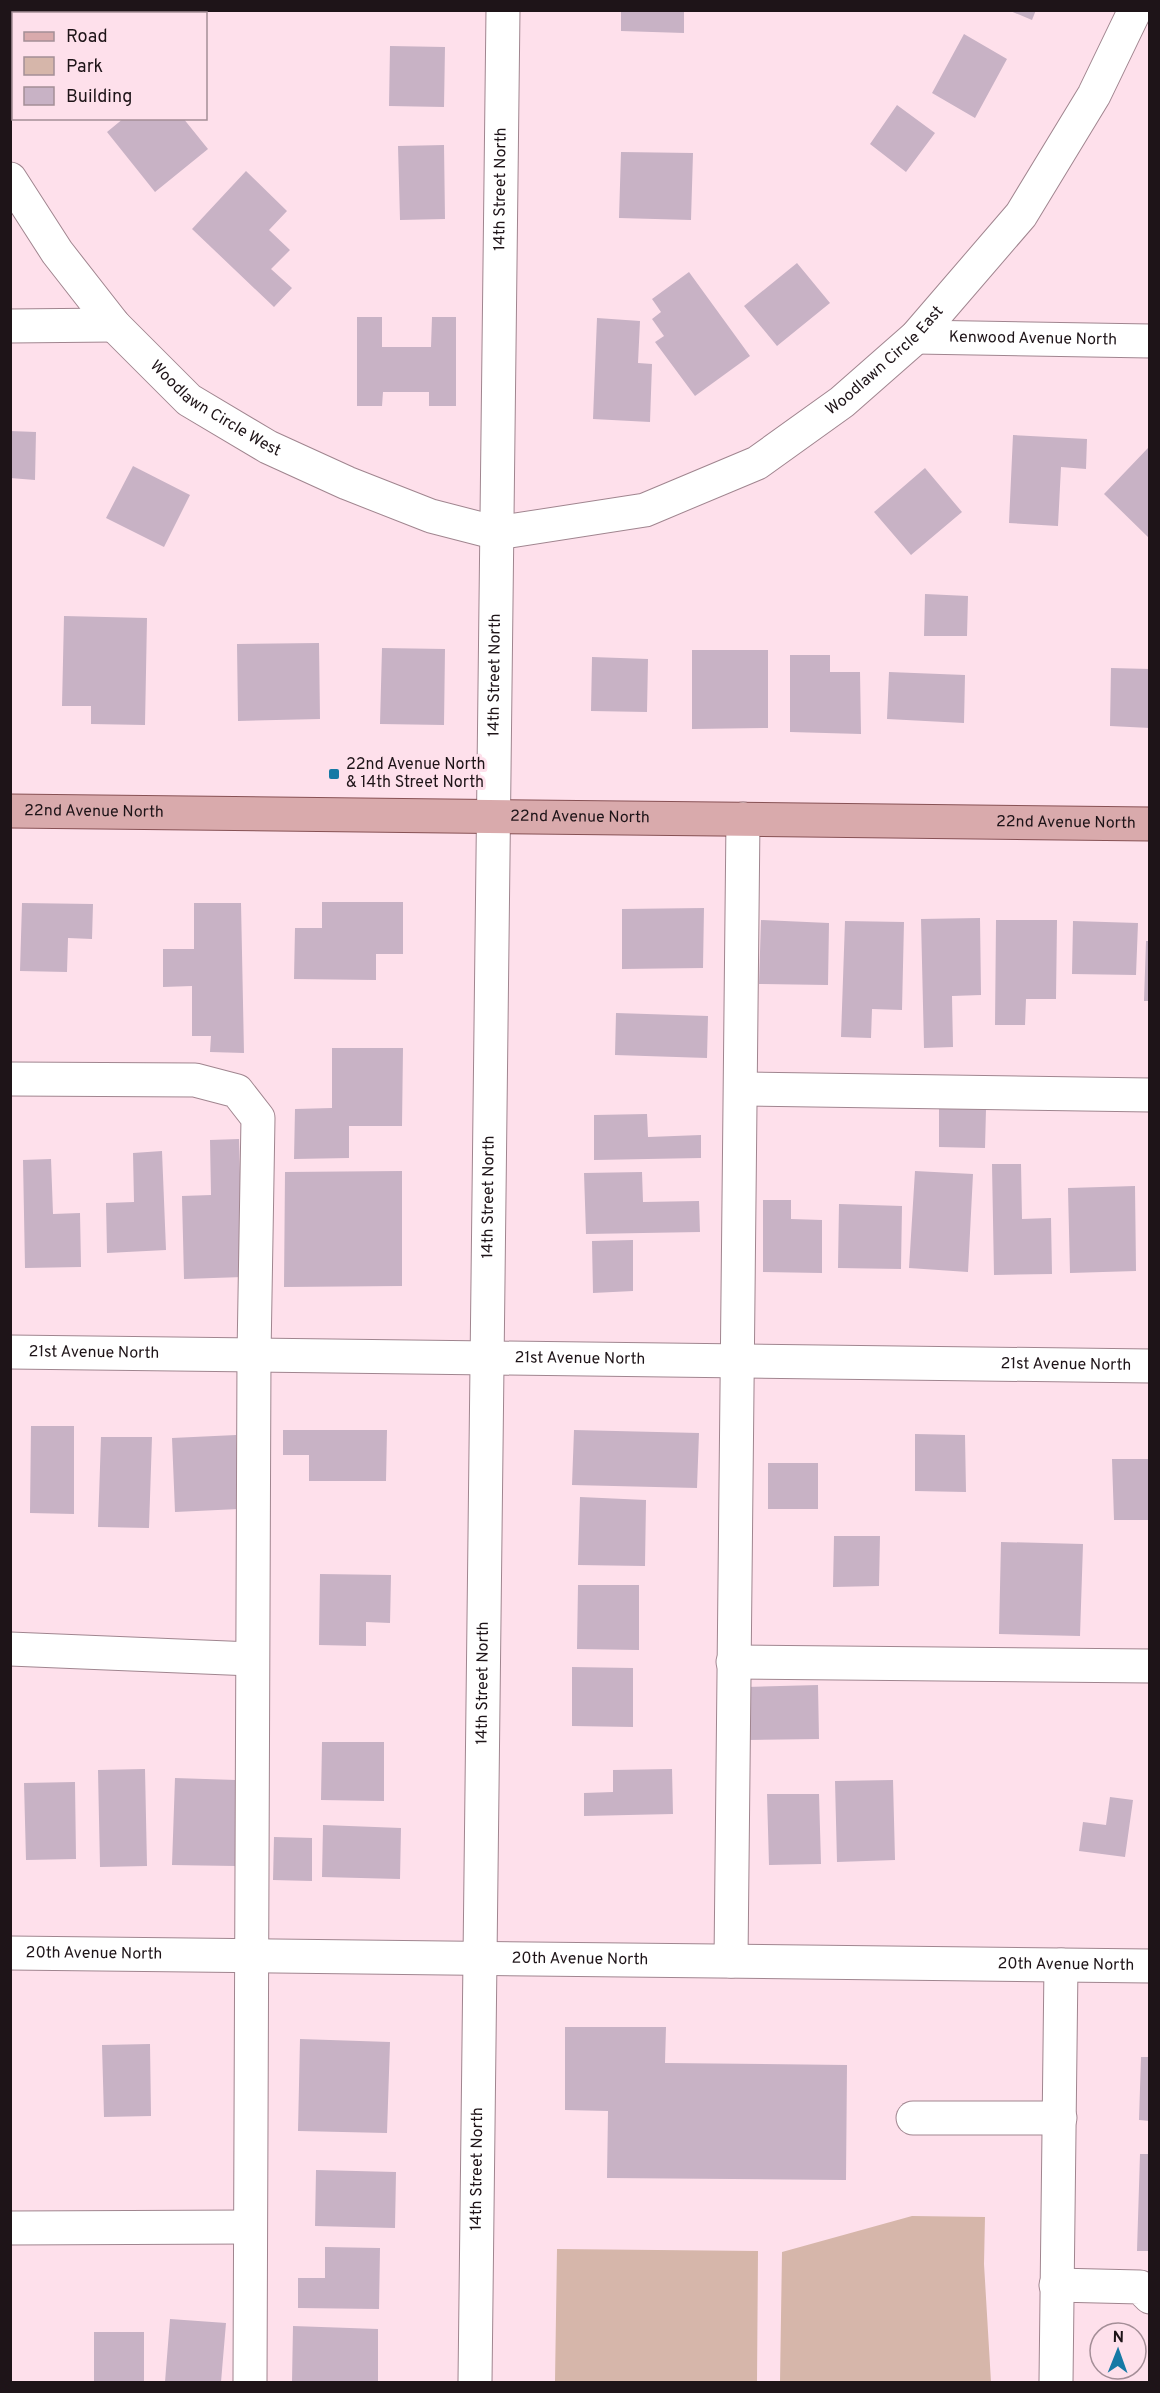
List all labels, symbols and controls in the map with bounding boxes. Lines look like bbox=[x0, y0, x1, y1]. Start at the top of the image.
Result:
legend bbox=[12, 12, 207, 120]
text: Road bbox=[66, 26, 108, 49]
text: Park bbox=[66, 56, 103, 79]
text: Building bbox=[66, 86, 132, 109]
street label: 14th Street North bbox=[490, 127, 512, 251]
street label: Woodlawn Circle East bbox=[822, 302, 948, 420]
street label: Kenwood Avenue North bbox=[949, 328, 1117, 350]
street label: Woodlawn Circle West bbox=[145, 356, 284, 461]
street label: 14th Street North bbox=[484, 613, 506, 737]
place label: 22nd Avenue North & 14th Street North bbox=[346, 755, 486, 793]
marker: 22nd Avenue North & 14th Street North bbox=[327, 767, 341, 781]
street label: 22nd Avenue North bbox=[24, 801, 164, 823]
street label: 22nd Avenue North bbox=[510, 807, 650, 828]
street label: 22nd Avenue North bbox=[996, 812, 1136, 834]
street label: 14th Street North bbox=[478, 1135, 500, 1259]
street label: 21st Avenue North bbox=[28, 1342, 159, 1364]
street label: 21st Avenue North bbox=[514, 1348, 645, 1370]
street label: 21st Avenue North bbox=[1000, 1354, 1131, 1376]
street label: 14th Street North bbox=[473, 1621, 494, 1745]
street label: 20th Avenue North bbox=[26, 1943, 162, 1965]
street label: 20th Avenue North bbox=[511, 1949, 648, 1970]
street label: 20th Avenue North bbox=[997, 1954, 1134, 1976]
street label: 14th Street North bbox=[467, 2107, 488, 2231]
north arrow bbox=[1088, 2321, 1148, 2381]
text: N bbox=[1112, 2328, 1124, 2348]

